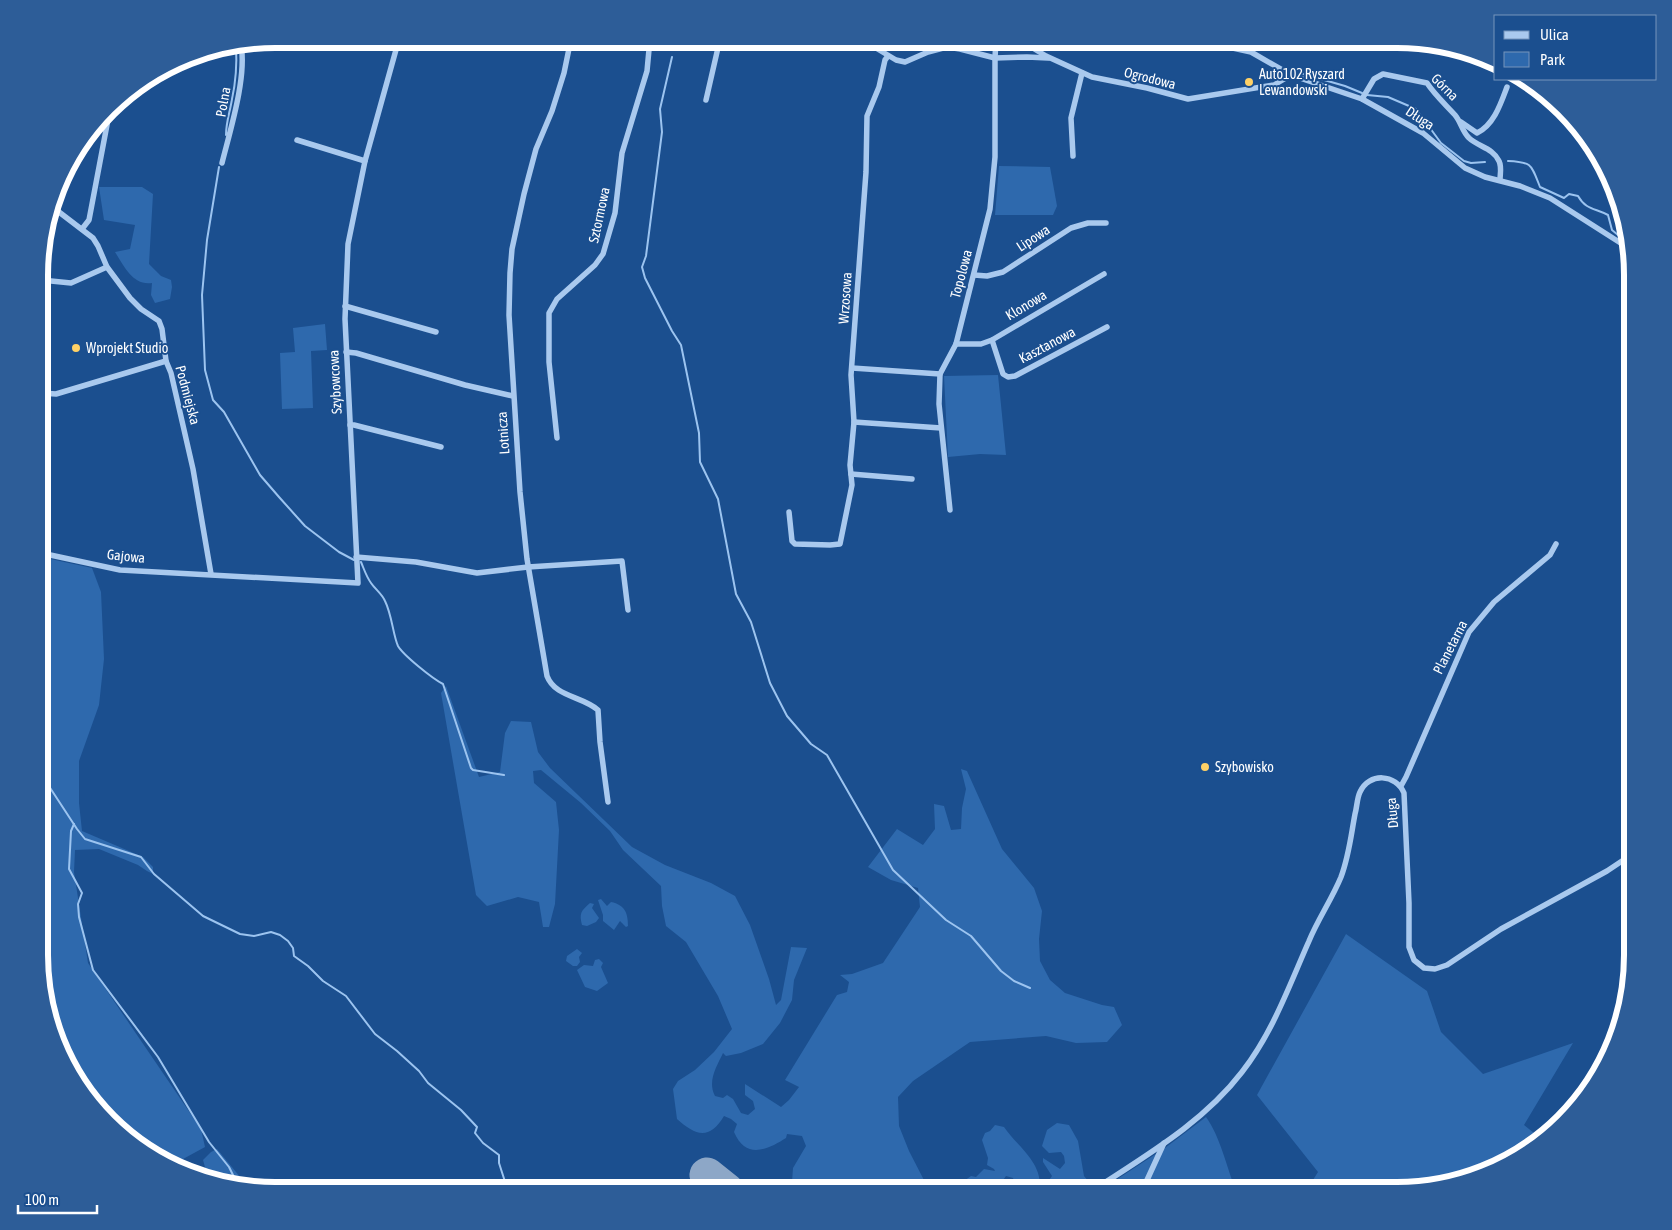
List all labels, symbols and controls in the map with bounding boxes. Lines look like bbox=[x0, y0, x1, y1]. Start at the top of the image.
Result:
legend bbox=[1494, 15, 1657, 80]
text: Ulica bbox=[1540, 26, 1569, 43]
text: Park bbox=[1540, 51, 1565, 68]
street label: Ogrodowa bbox=[1122, 64, 1178, 92]
place label: Auto102 Ryszard Lewandowski bbox=[1259, 66, 1345, 98]
street label: Górna bbox=[1428, 70, 1462, 104]
marker: Auto102 Ryszard Lewandowski bbox=[1243, 76, 1255, 88]
street label: Polna bbox=[212, 86, 234, 118]
street label: Długa bbox=[1403, 103, 1437, 133]
street label: Sztormowa bbox=[585, 186, 613, 244]
street label: Lipowa bbox=[1013, 221, 1053, 255]
street label: Topolowa bbox=[947, 248, 975, 300]
street label: Wrzosowa bbox=[835, 272, 855, 324]
street label: Klonowa bbox=[1003, 287, 1049, 323]
street label: Kasztanowa bbox=[1016, 323, 1078, 367]
place label: Wprojekt Studio bbox=[86, 340, 168, 356]
marker: Wprojekt Studio bbox=[70, 342, 82, 354]
street label: Szybowcowa bbox=[325, 349, 345, 415]
street label: Podmiejska bbox=[172, 364, 204, 426]
street label: Lotnicza bbox=[494, 411, 512, 455]
street label: Gajowa bbox=[106, 546, 146, 566]
street label: Planetarna bbox=[1430, 617, 1470, 677]
place label: Szybowisko bbox=[1215, 759, 1274, 775]
marker: Szybowisko bbox=[1199, 761, 1211, 773]
street label: Długa bbox=[1383, 797, 1401, 829]
scale bar bbox=[18, 1182, 96, 1214]
text: 100 m bbox=[25, 1191, 59, 1208]

